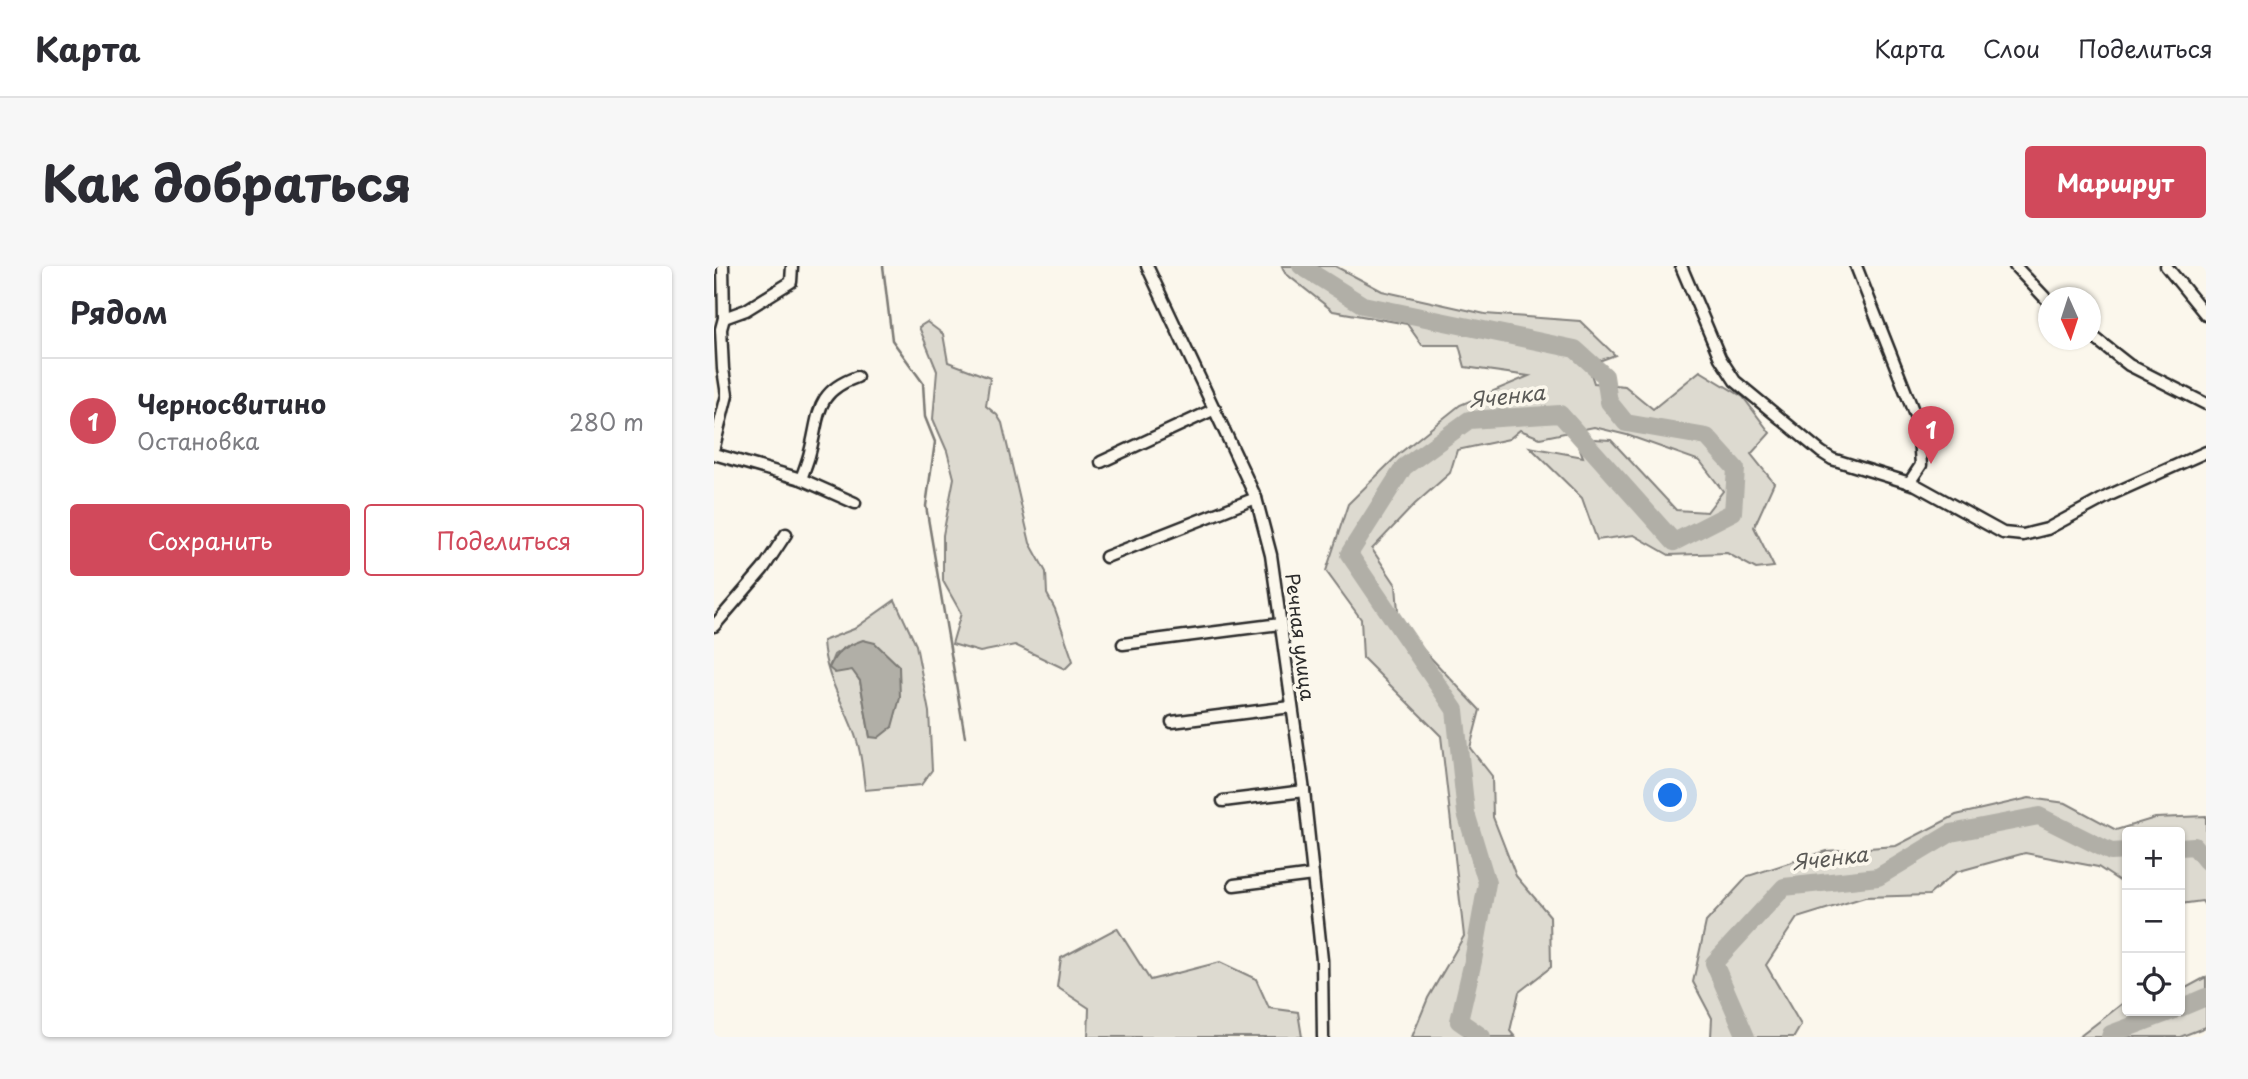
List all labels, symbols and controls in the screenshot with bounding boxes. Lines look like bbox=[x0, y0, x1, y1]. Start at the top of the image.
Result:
text: Карта bbox=[35, 23, 141, 73]
text: Карта bbox=[1874, 30, 1945, 66]
text: Слои bbox=[1983, 30, 2040, 66]
text: Поделиться bbox=[2078, 30, 2213, 66]
text: Как добраться bbox=[42, 145, 412, 219]
button: Маршрут bbox=[2025, 146, 2206, 218]
north arrow bbox=[2038, 287, 2101, 350]
text: Рядом bbox=[70, 289, 168, 334]
water label: Яченка bbox=[1467, 375, 1547, 415]
text: Черносвитино bbox=[137, 384, 326, 423]
text: 1 bbox=[88, 404, 99, 439]
text: 280 m bbox=[569, 404, 644, 439]
pin: 1 bbox=[1908, 406, 1954, 464]
text: Остановка bbox=[137, 423, 259, 458]
button: Сохранить bbox=[70, 504, 350, 576]
button: Поделиться bbox=[364, 504, 644, 576]
street label: Речная улица bbox=[1279, 572, 1323, 702]
your location bbox=[1653, 778, 1687, 812]
map controls bbox=[2122, 827, 2185, 1016]
button: + bbox=[2122, 827, 2185, 890]
water label: Яченка bbox=[1790, 836, 1870, 878]
button: − bbox=[2122, 890, 2185, 953]
button: locate bbox=[2122, 953, 2185, 1016]

